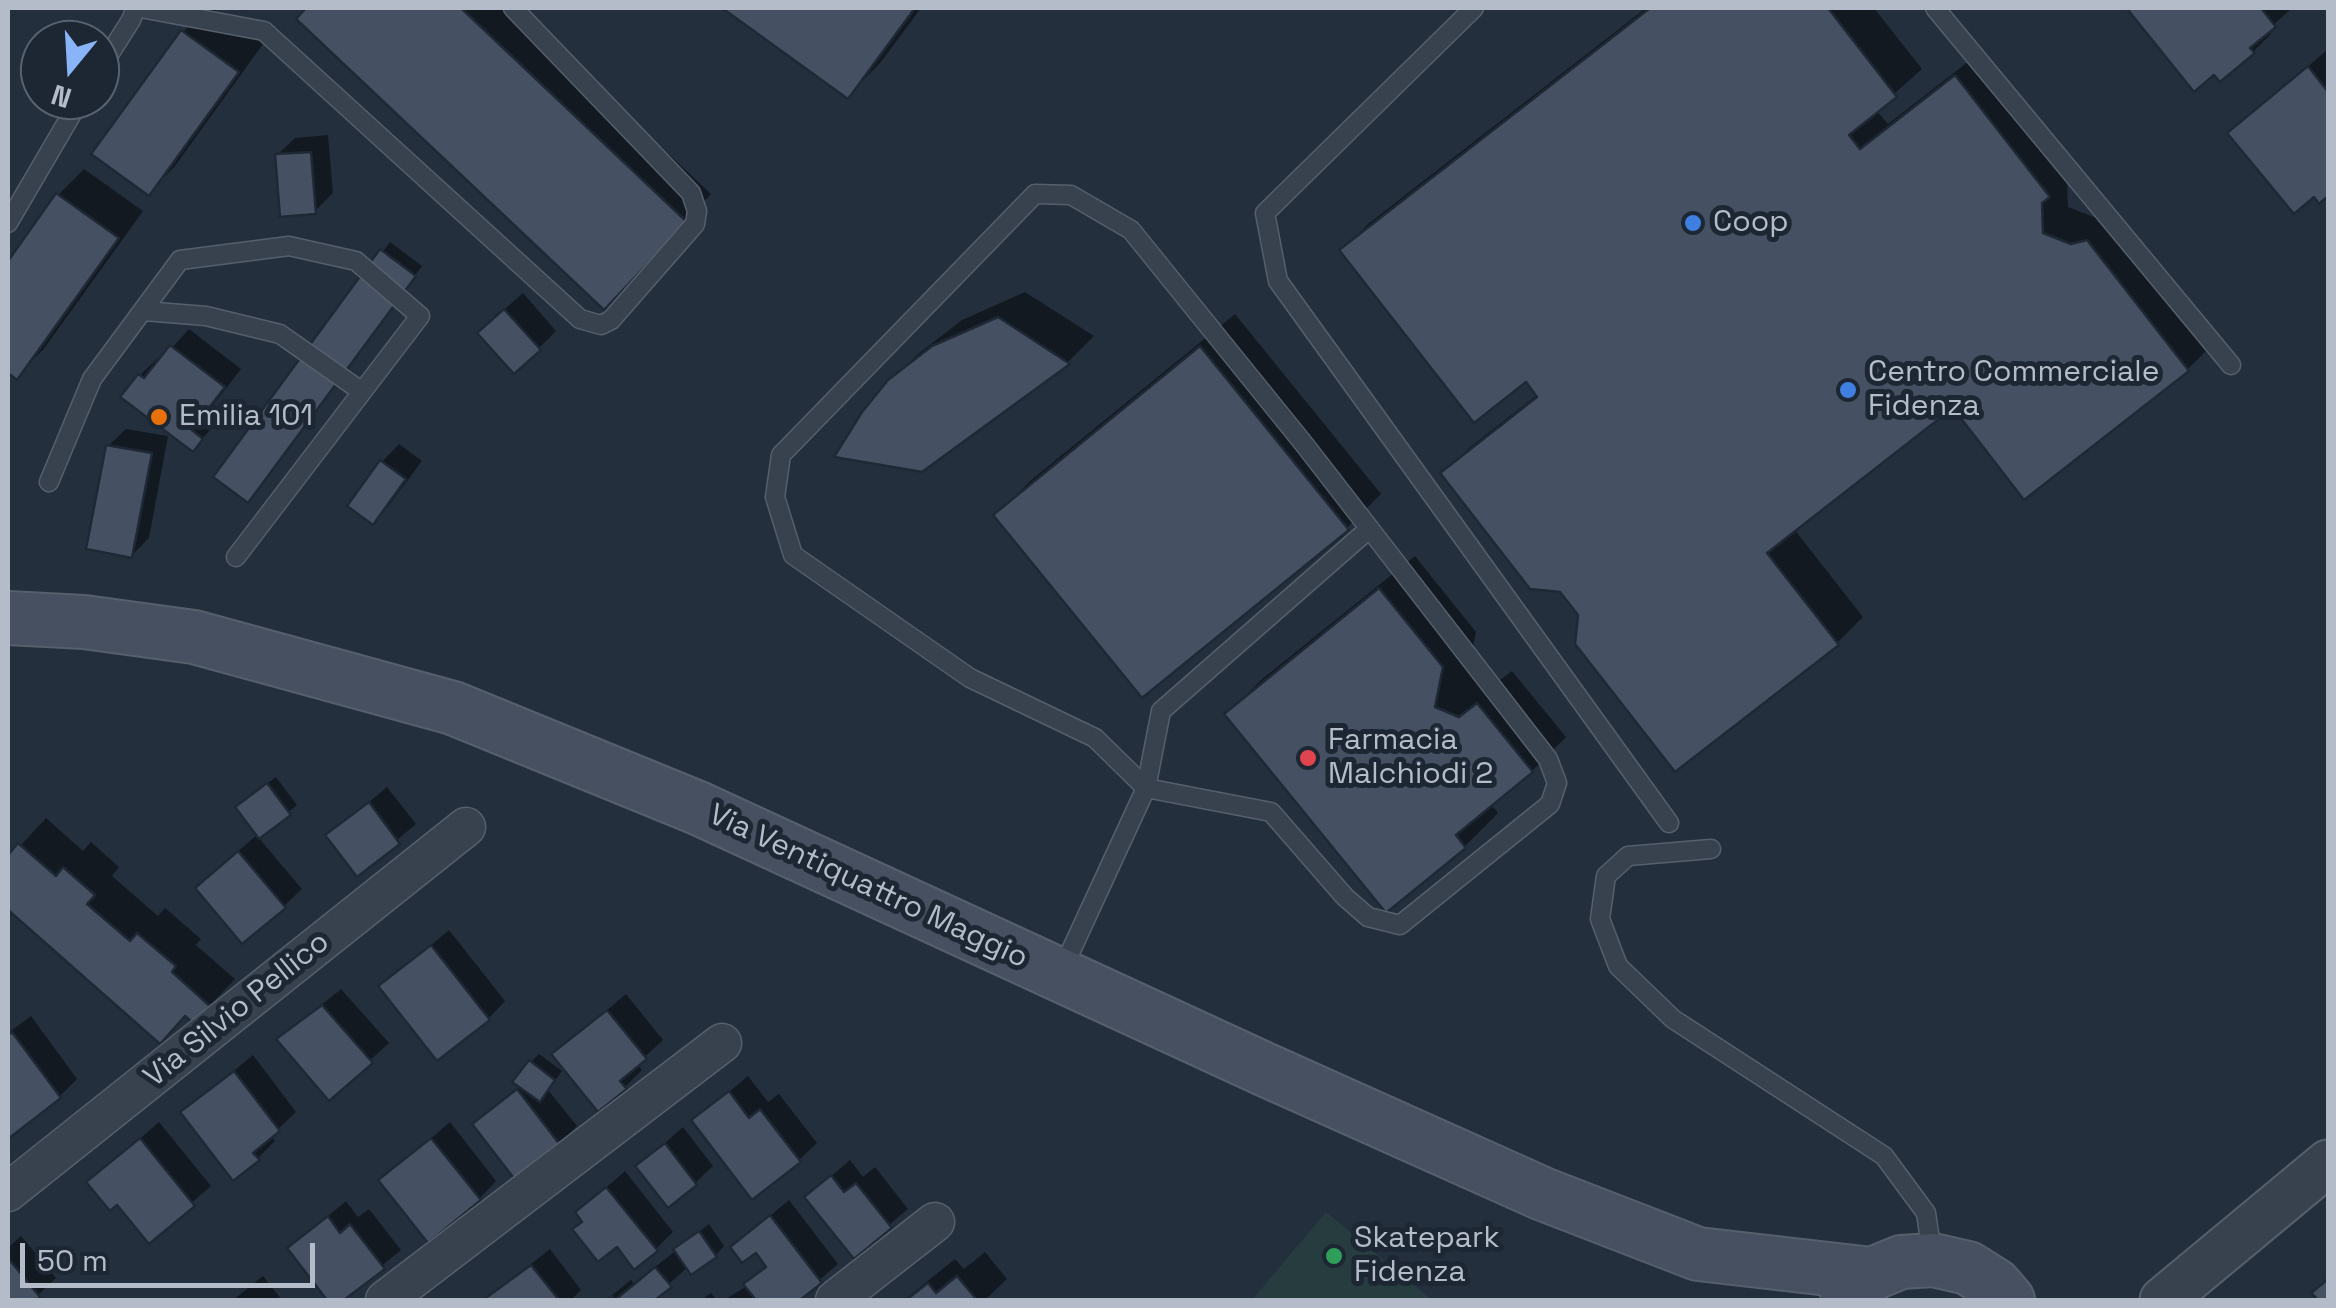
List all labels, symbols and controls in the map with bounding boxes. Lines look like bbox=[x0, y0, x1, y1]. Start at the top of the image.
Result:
north arrow bbox=[20, 20, 120, 120]
text: N bbox=[47, 77, 76, 117]
place label: Coop bbox=[1713, 205, 1789, 241]
marker: Coop bbox=[1682, 212, 1704, 234]
place label: Centro Commerciale Fidenza bbox=[1868, 355, 2159, 426]
marker: Centro Commerciale Fidenza bbox=[1837, 379, 1859, 401]
place label: Emilia 101 bbox=[179, 399, 313, 435]
marker: Emilia 101 bbox=[148, 406, 170, 428]
place label: Farmacia Malchiodi 2 bbox=[1328, 723, 1493, 794]
marker: Farmacia Malchiodi 2 bbox=[1297, 747, 1319, 769]
street label: Via Ventiquattro Maggio bbox=[703, 797, 1033, 977]
street label: Via Silvio Pellico bbox=[137, 924, 337, 1096]
place label: Skatepark Fidenza bbox=[1354, 1221, 1500, 1292]
scale bar bbox=[25, 1223, 320, 1285]
text: 50 m bbox=[37, 1241, 108, 1280]
marker: Skatepark Fidenza bbox=[1323, 1245, 1345, 1267]

